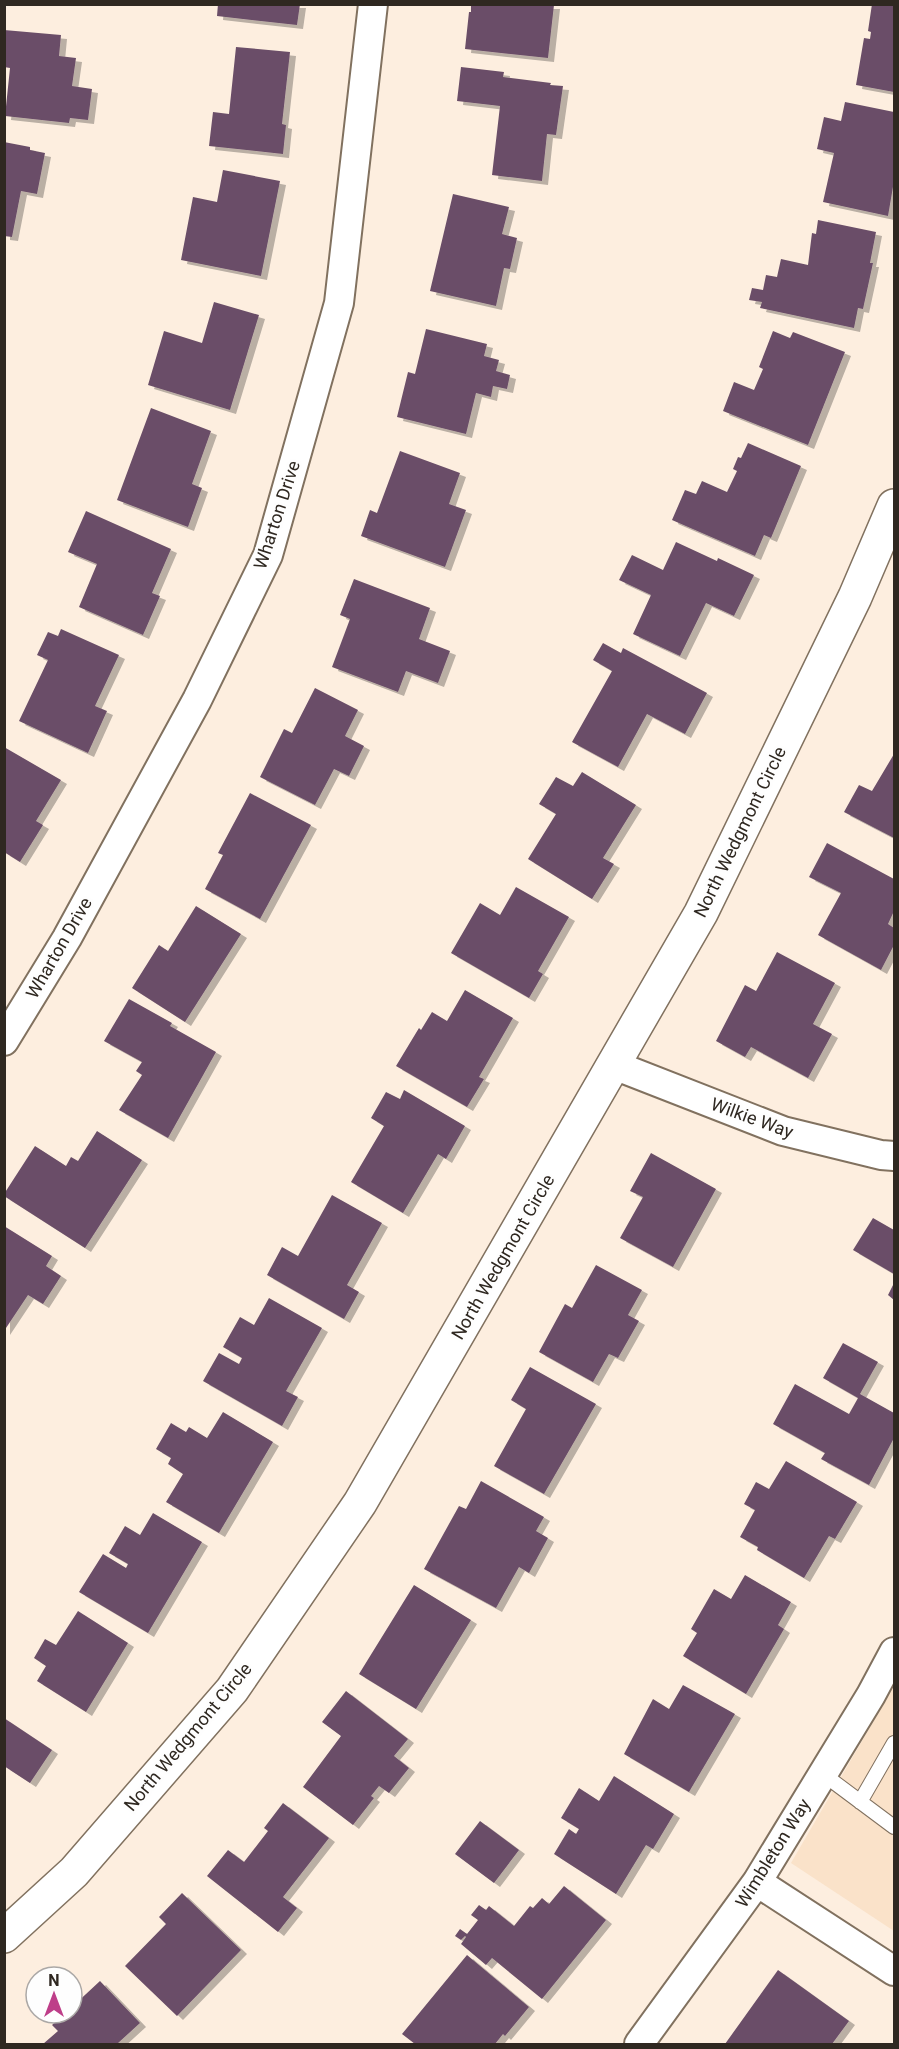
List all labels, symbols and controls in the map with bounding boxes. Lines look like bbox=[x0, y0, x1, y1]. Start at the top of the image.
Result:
street label: Wharton Drive bbox=[249, 458, 304, 572]
street label: North Wedgmont Circle bbox=[689, 743, 790, 920]
street label: Wharton Drive bbox=[21, 894, 96, 1002]
street label: Wilkie Way bbox=[708, 1093, 797, 1142]
street label: North Wedgmont Circle bbox=[447, 1170, 558, 1343]
street label: North Wedgmont Circle bbox=[119, 1658, 256, 1815]
street label: Wimbleton Way bbox=[731, 1794, 815, 1911]
north arrow bbox=[24, 1965, 84, 2025]
text: N bbox=[48, 1971, 60, 1990]

